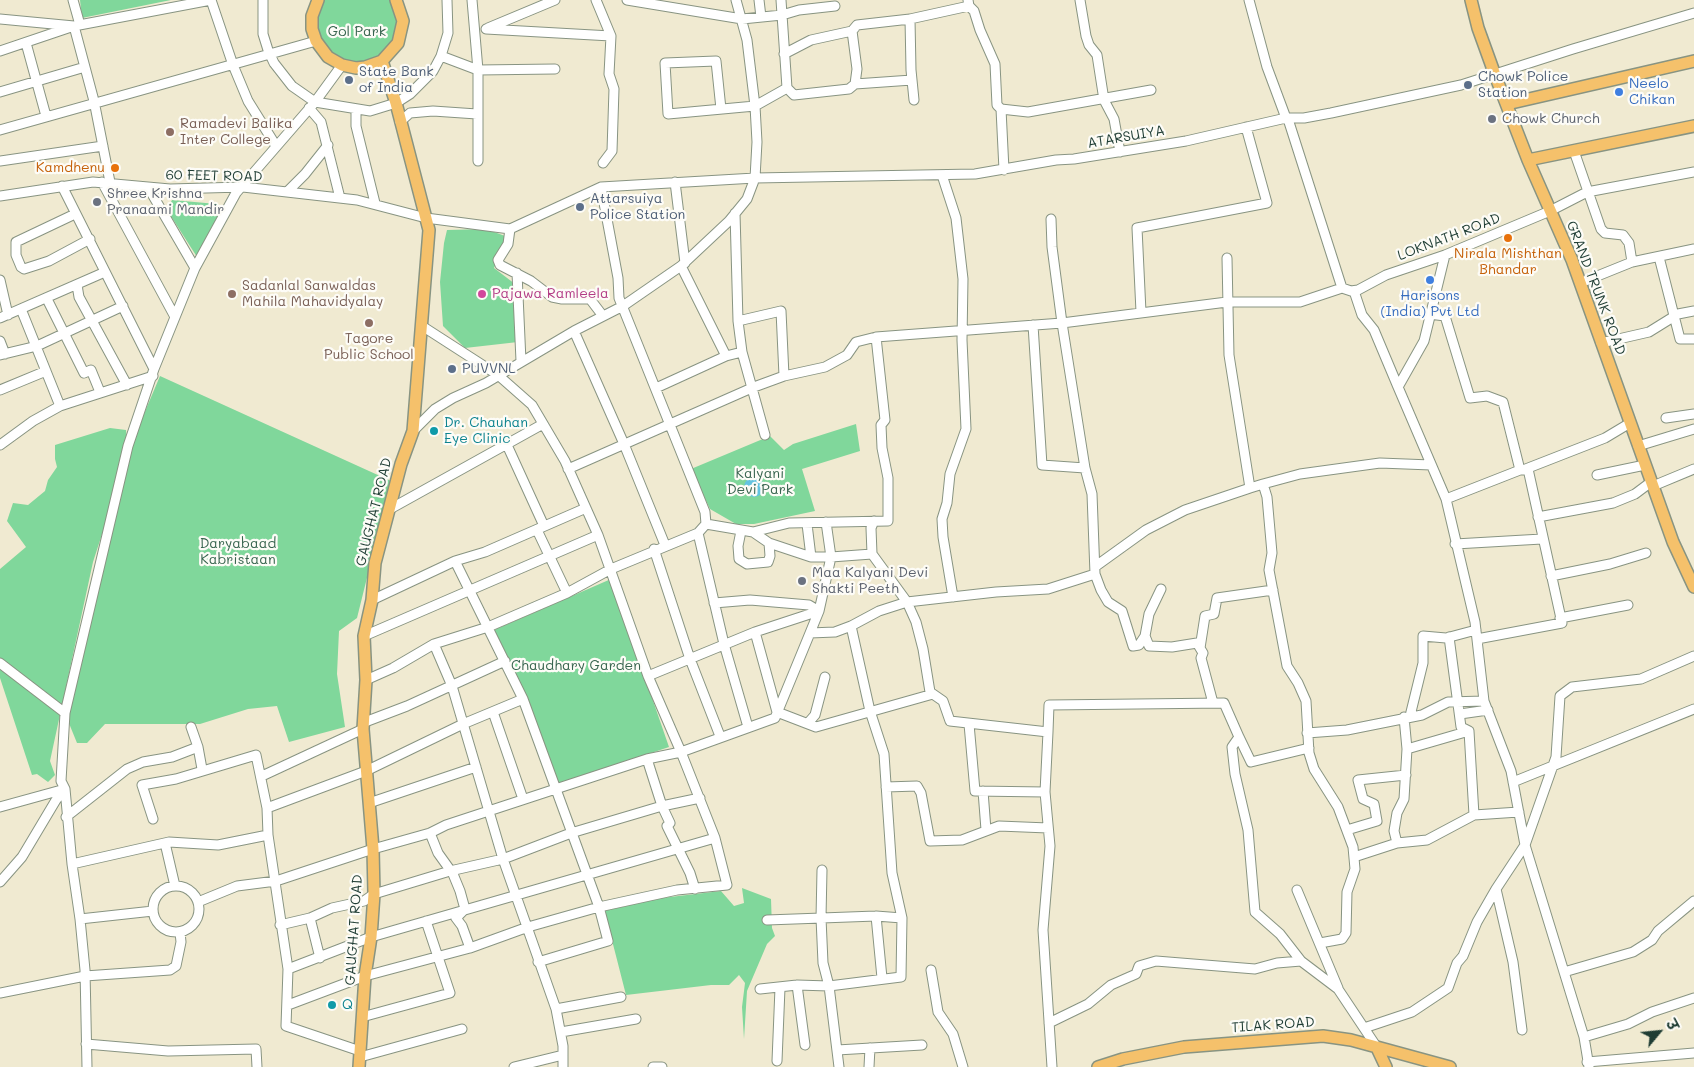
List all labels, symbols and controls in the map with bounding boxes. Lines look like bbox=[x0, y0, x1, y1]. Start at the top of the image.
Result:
park label: Gol Park bbox=[328, 24, 386, 40]
place label: State Bank of India bbox=[359, 64, 434, 96]
place label: Chowk Police Station bbox=[1478, 69, 1569, 102]
marker: State Bank of India bbox=[343, 74, 355, 86]
place label: Neelo Chikan bbox=[1629, 76, 1675, 108]
marker: Chowk Police Station bbox=[1462, 79, 1474, 91]
marker: Neelo Chikan bbox=[1613, 86, 1625, 98]
place label: Chowk Church bbox=[1502, 111, 1600, 127]
marker: Chowk Church bbox=[1486, 113, 1498, 125]
place label: Ramadevi Balika Inter College bbox=[180, 116, 293, 148]
street label: ATARSUIYA bbox=[1086, 122, 1166, 152]
marker: Ramadevi Balika Inter College bbox=[164, 126, 176, 138]
place label: Kamdhenu bbox=[36, 160, 105, 176]
marker: Kamdhenu bbox=[109, 162, 121, 174]
street label: 60 FEET ROAD bbox=[165, 167, 263, 185]
place label: Shree Krishna Pranaami Mandir bbox=[107, 186, 224, 218]
place label: Attarsuiya Police Station bbox=[590, 191, 685, 223]
marker: Shree Krishna Pranaami Mandir bbox=[91, 196, 103, 208]
marker: Attarsuiya Police Station bbox=[574, 201, 586, 213]
street label: LOKNATH ROAD bbox=[1395, 210, 1503, 264]
street label: GRAND TRUNK ROAD bbox=[1563, 219, 1629, 357]
marker: Nirala Mishthan Bhandar bbox=[1502, 232, 1514, 244]
place label: Nirala Mishthan Bhandar bbox=[1454, 246, 1562, 278]
marker: Harisons (India) Pvt Ltd bbox=[1424, 274, 1436, 286]
place label: Sadanlal Sanwaldas Mahila Mahavidyalay bbox=[242, 278, 383, 310]
place label: Pajawa Ramleela bbox=[492, 286, 609, 302]
marker: Sadanlal Sanwaldas Mahila Mahavidyalay bbox=[226, 288, 238, 300]
marker: Pajawa Ramleela bbox=[476, 288, 488, 300]
place label: Harisons (India) Pvt Ltd bbox=[1381, 288, 1479, 321]
marker: Tagore Public School bbox=[363, 317, 375, 329]
place label: Tagore Public School bbox=[324, 331, 414, 364]
place label: PUVVNL bbox=[462, 361, 516, 377]
marker: PUVVNL bbox=[446, 363, 458, 375]
place label: Dr. Chauhan Eye Clinic bbox=[444, 415, 528, 448]
marker: Dr. Chauhan Eye Clinic bbox=[428, 425, 440, 437]
street label: GAUGHAT ROAD bbox=[352, 456, 396, 568]
park label: Kalyani Devi Park bbox=[727, 466, 793, 498]
park label: Daryabaad Kabristaan bbox=[200, 536, 276, 568]
place label: Maa Kalyani Devi Shakti Peeth bbox=[812, 565, 928, 598]
marker: Maa Kalyani Devi Shakti Peeth bbox=[796, 575, 808, 587]
park label: Chaudhary Garden bbox=[511, 658, 641, 674]
street label: GAUGHAT ROAD bbox=[342, 874, 366, 986]
place label: Q bbox=[342, 997, 353, 1013]
marker: Q bbox=[326, 999, 338, 1011]
north arrow bbox=[1634, 1007, 1684, 1057]
street label: TILAK ROAD bbox=[1231, 1014, 1315, 1036]
text: उ bbox=[1662, 1016, 1683, 1033]

